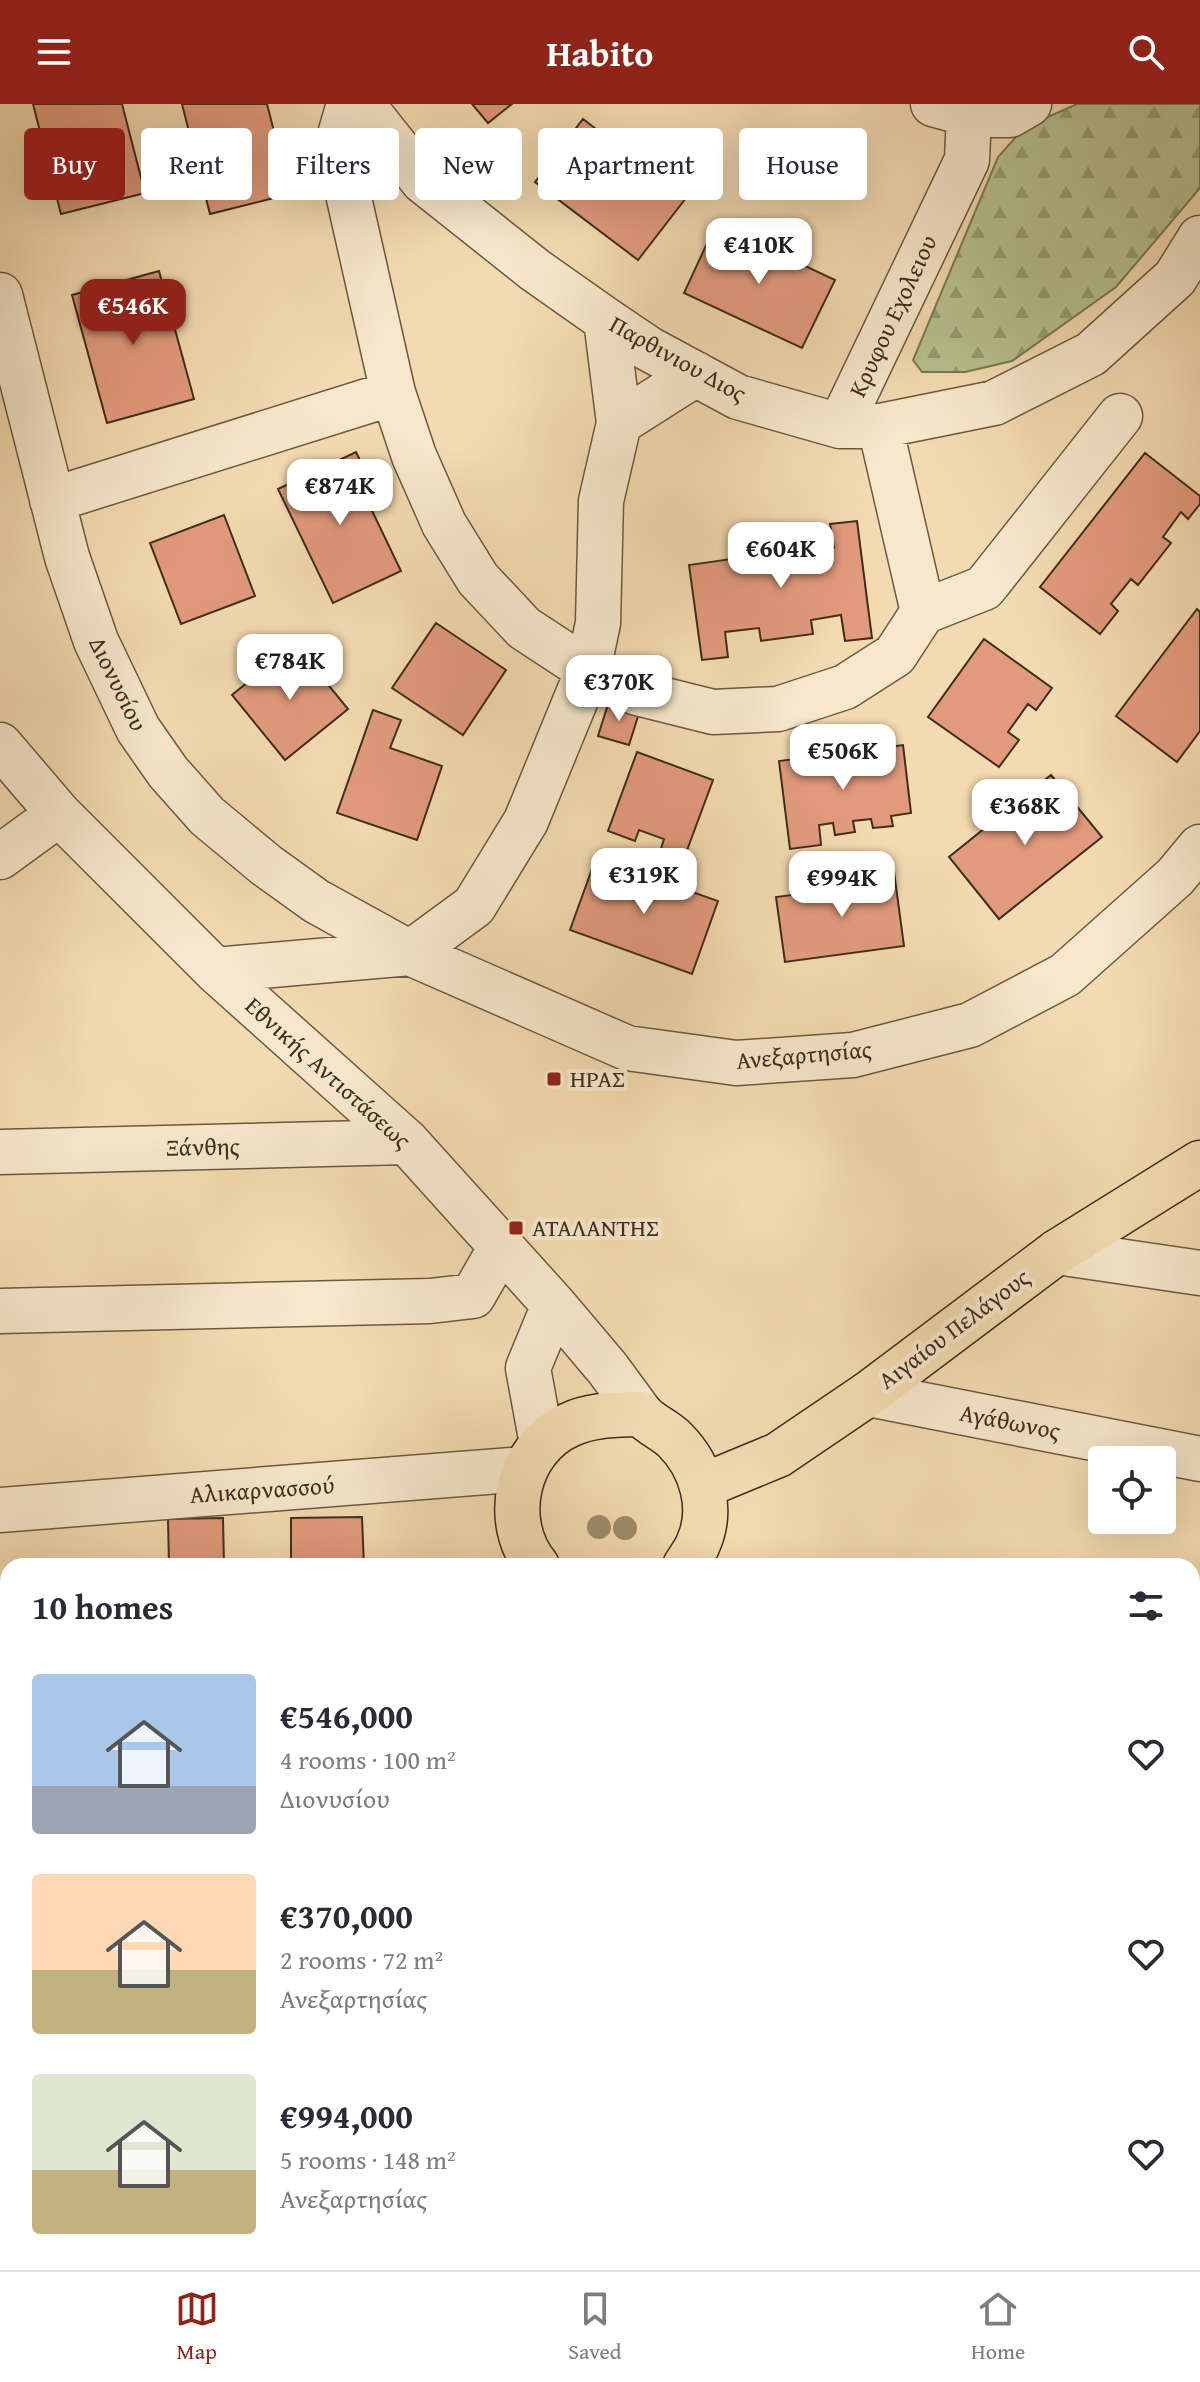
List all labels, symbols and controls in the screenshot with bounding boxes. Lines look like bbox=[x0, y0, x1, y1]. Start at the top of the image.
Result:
text: Habito bbox=[546, 26, 654, 79]
icon: menu bbox=[32, 30, 76, 74]
icon: search bbox=[1124, 30, 1168, 74]
chip: Buy bbox=[24, 128, 125, 200]
chip: Rent bbox=[141, 128, 252, 200]
chip: Filters bbox=[268, 128, 399, 200]
chip: New bbox=[415, 128, 522, 200]
chip: Apartment bbox=[538, 128, 723, 200]
chip: House bbox=[739, 128, 867, 200]
pin: €410K bbox=[703, 218, 815, 286]
text: €410K bbox=[724, 224, 794, 263]
street label: Κρυφου Εχολειου bbox=[840, 229, 945, 403]
pin: €546K bbox=[77, 279, 189, 347]
text: €546K bbox=[98, 285, 168, 324]
street label: Παρθινιου Διος bbox=[603, 306, 753, 411]
pin: €874K bbox=[284, 459, 396, 527]
text: €874K bbox=[305, 465, 375, 504]
pin: €604K bbox=[725, 522, 837, 590]
text: €604K bbox=[746, 528, 816, 567]
street label: Διονυσίου bbox=[81, 631, 156, 737]
pin: €784K bbox=[234, 634, 346, 702]
text: €784K bbox=[255, 640, 325, 679]
pin: €370K bbox=[563, 655, 675, 723]
text: €370K bbox=[584, 661, 654, 700]
pin: €506K bbox=[787, 724, 899, 792]
text: €506K bbox=[808, 730, 878, 769]
pin: €368K bbox=[969, 779, 1081, 847]
text: €368K bbox=[990, 785, 1060, 824]
pin: €319K bbox=[588, 848, 700, 916]
pin: €994K bbox=[786, 851, 898, 919]
text: €319K bbox=[609, 854, 679, 893]
text: €994K bbox=[807, 857, 877, 896]
street label: Εθνικής Αντιστάσεως bbox=[238, 988, 419, 1157]
street label: Ανεξαρτησίας bbox=[735, 1031, 873, 1078]
place label: ΗΡΑΣ bbox=[570, 1061, 625, 1096]
marker: ΗΡΑΣ bbox=[545, 1070, 563, 1088]
street label: Ξάνθης bbox=[166, 1128, 240, 1165]
place label: ΑΤΑΛΑΝΤΗΣ bbox=[532, 1210, 659, 1245]
marker: ΑΤΑΛΑΝΤΗΣ bbox=[507, 1219, 525, 1237]
street label: Αιγαίου Πελάγους bbox=[871, 1260, 1037, 1397]
street label: Αγάθωνος bbox=[957, 1395, 1063, 1448]
map controls bbox=[1088, 1446, 1176, 1534]
button: locate bbox=[1088, 1446, 1176, 1534]
street label: Αλικαρνασσού bbox=[188, 1467, 336, 1512]
text: 10 homes bbox=[32, 1582, 173, 1631]
icon: filters bbox=[1124, 1584, 1168, 1628]
text: €546,000 bbox=[280, 1691, 413, 1740]
icon: home bbox=[96, 1706, 192, 1802]
icon: heart bbox=[1124, 1732, 1168, 1776]
text: 4 rooms · 100 m² bbox=[280, 1740, 456, 1779]
text: Διονυσίου bbox=[280, 1779, 390, 1818]
text: €370,000 bbox=[280, 1891, 413, 1940]
icon: home bbox=[96, 1906, 192, 2002]
icon: heart bbox=[1124, 1932, 1168, 1976]
text: 2 rooms · 72 m² bbox=[280, 1940, 443, 1979]
text: Ανεξαρτησίας bbox=[280, 1979, 427, 2018]
text: €994,000 bbox=[280, 2091, 413, 2140]
icon: home bbox=[96, 2106, 192, 2202]
icon: heart bbox=[1124, 2132, 1168, 2176]
text: 5 rooms · 148 m² bbox=[280, 2140, 456, 2179]
text: Ανεξαρτησίας bbox=[280, 2179, 427, 2218]
tab: Map bbox=[175, 2287, 219, 2367]
tab: Saved bbox=[568, 2287, 622, 2367]
tab: Home bbox=[971, 2287, 1025, 2367]

